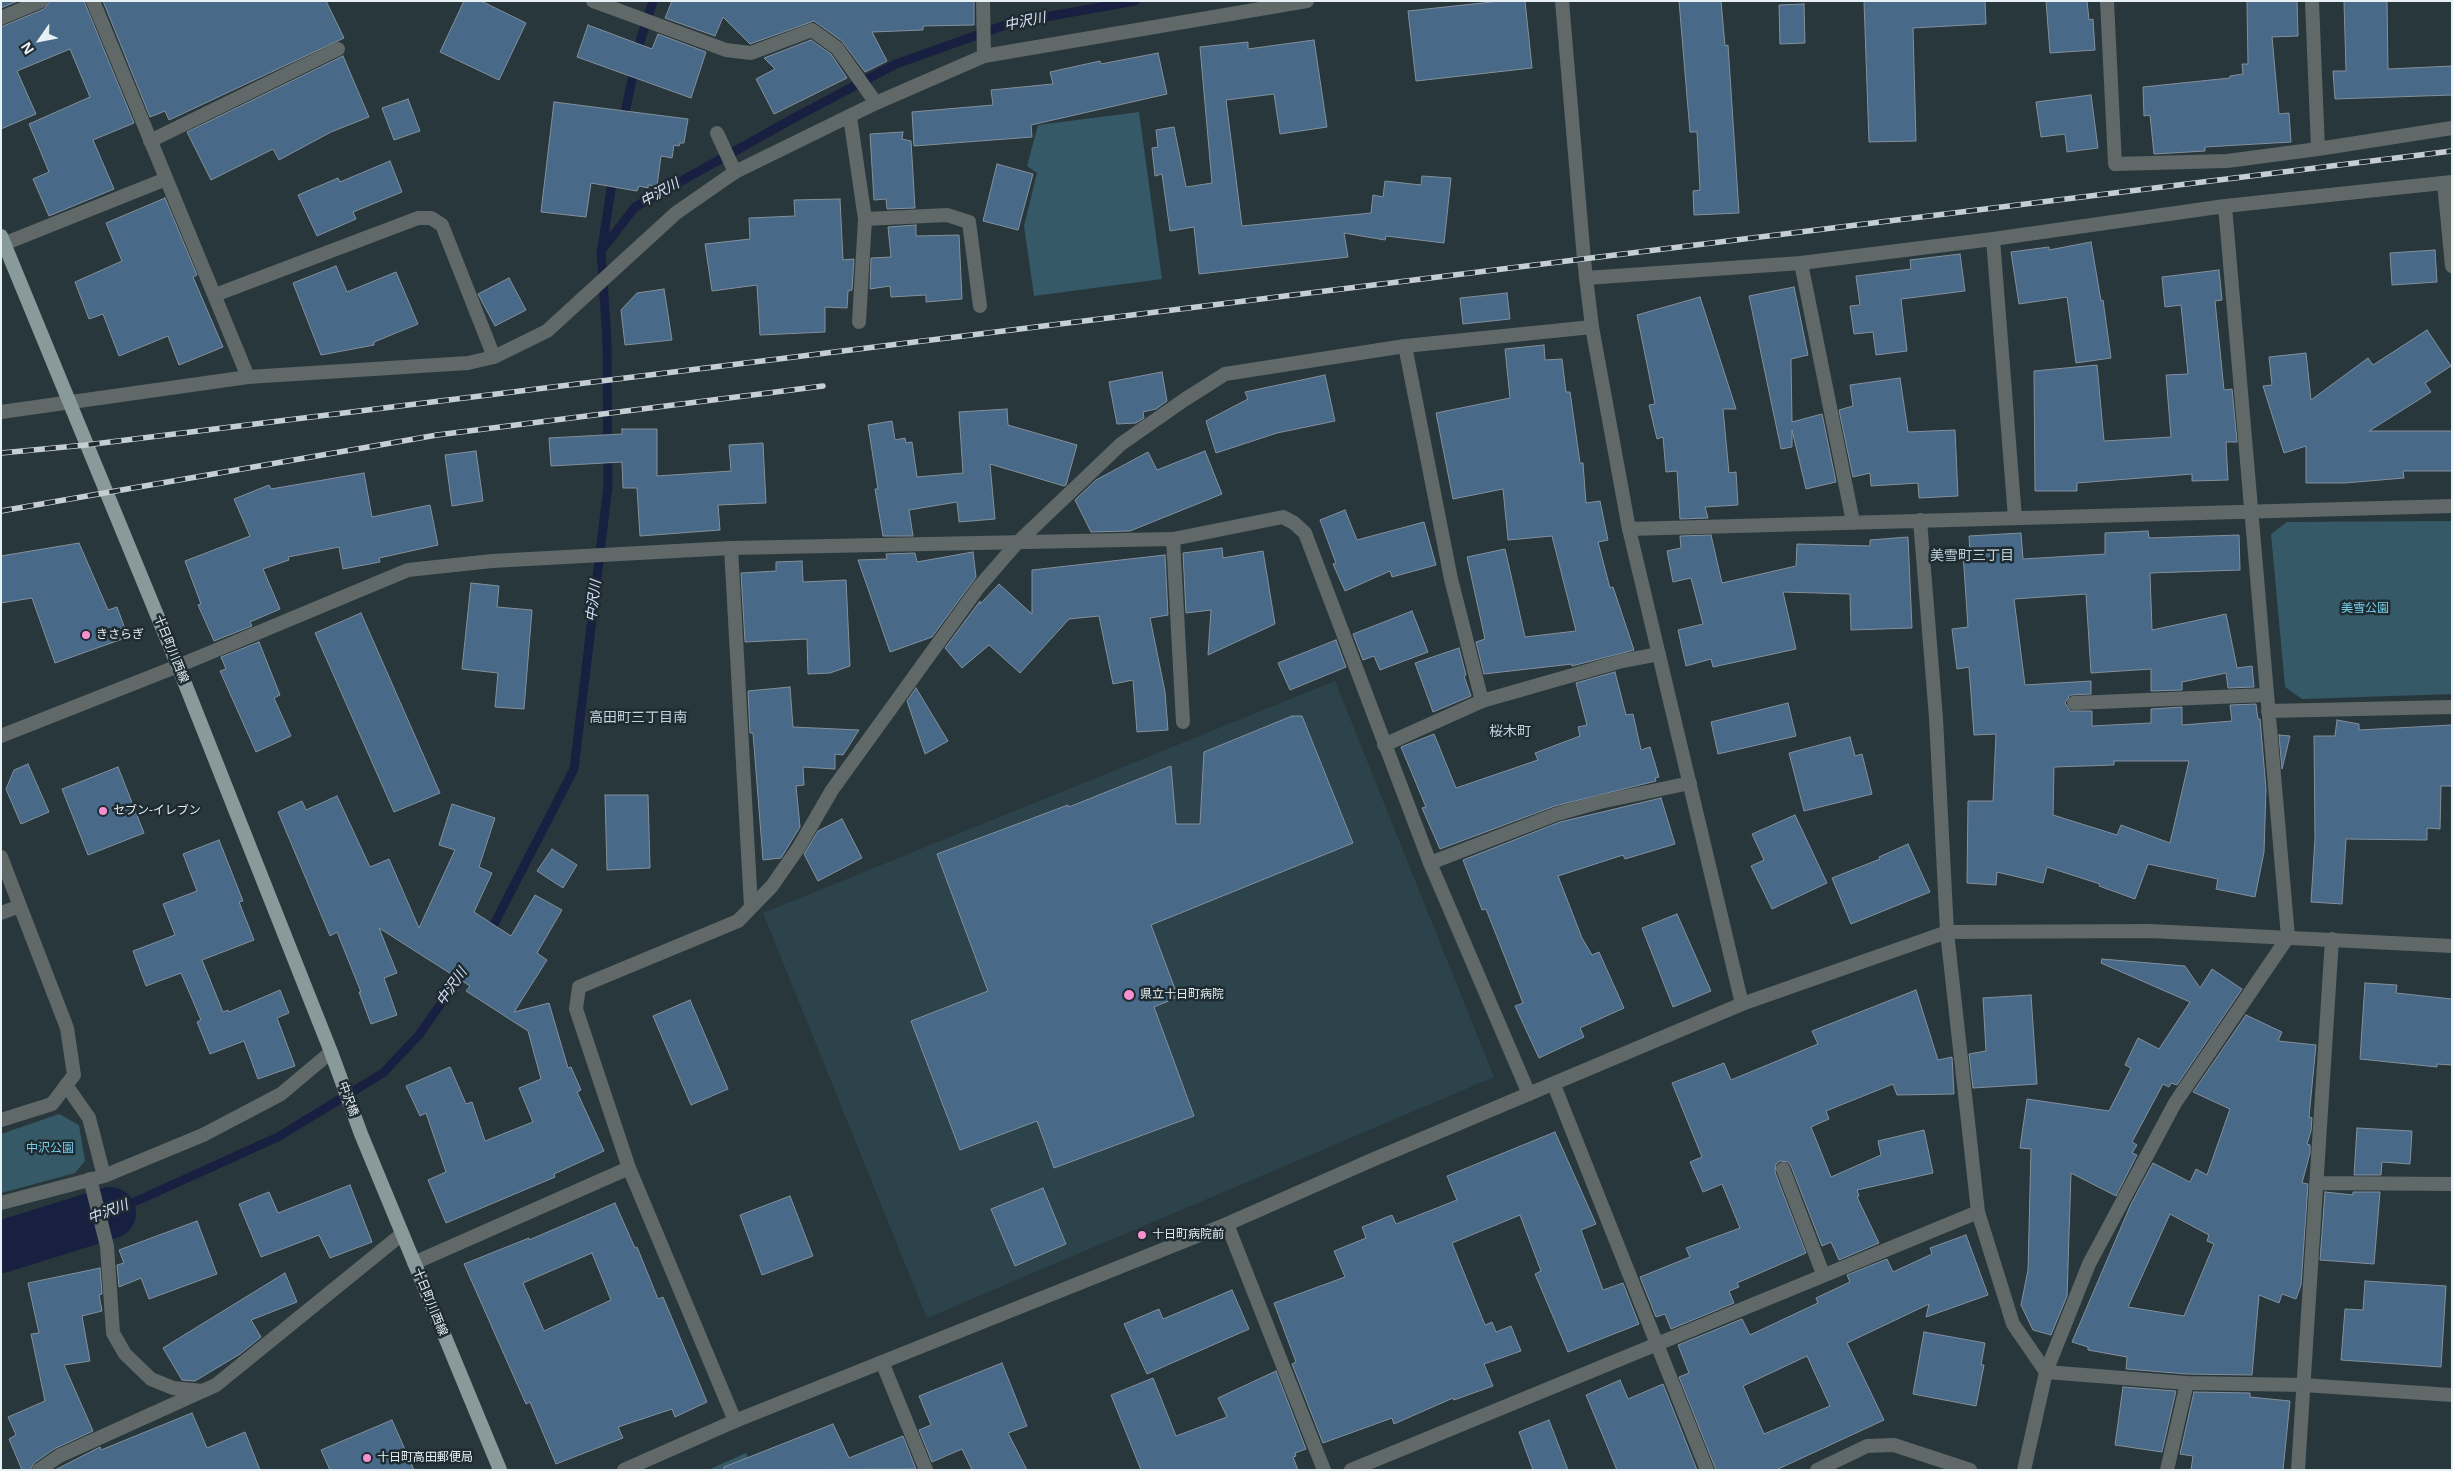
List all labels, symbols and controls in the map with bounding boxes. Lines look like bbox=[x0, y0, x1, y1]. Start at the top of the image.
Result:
water label: 中沢川 bbox=[1003, 9, 1047, 35]
north arrow bbox=[15, 15, 65, 65]
text: N bbox=[16, 38, 38, 58]
water label: 中沢川 bbox=[638, 175, 682, 211]
district label: 美雪町三丁目 bbox=[1930, 548, 2014, 564]
water label: 中沢川 bbox=[583, 579, 605, 623]
park label: 美雪公園 bbox=[2341, 602, 2389, 616]
street label: 十日町川西線 bbox=[151, 613, 191, 685]
place label: きさらぎ bbox=[96, 628, 144, 642]
marker: きさらぎ bbox=[80, 629, 92, 641]
district label: 高田町三丁目南 bbox=[589, 710, 687, 726]
district label: 桜木町 bbox=[1489, 724, 1531, 740]
place label: セブン-イレブン bbox=[113, 804, 201, 818]
marker: セブン-イレブン bbox=[97, 805, 109, 817]
water label: 中沢川 bbox=[433, 965, 471, 1009]
marker: 県立十日町病院 bbox=[1122, 988, 1136, 1002]
place label: 県立十日町病院 bbox=[1140, 988, 1224, 1002]
street label: 中沢橋 bbox=[335, 1080, 361, 1118]
park label: 中沢公園 bbox=[26, 1142, 74, 1156]
water label: 中沢川 bbox=[85, 1197, 131, 1227]
place label: 十日町病院前 bbox=[1152, 1228, 1224, 1242]
marker: 十日町病院前 bbox=[1136, 1229, 1148, 1241]
street label: 十日町川西線 bbox=[410, 1266, 450, 1338]
place label: 十日町高田郵便局 bbox=[377, 1451, 473, 1465]
marker: 十日町高田郵便局 bbox=[361, 1452, 373, 1464]

